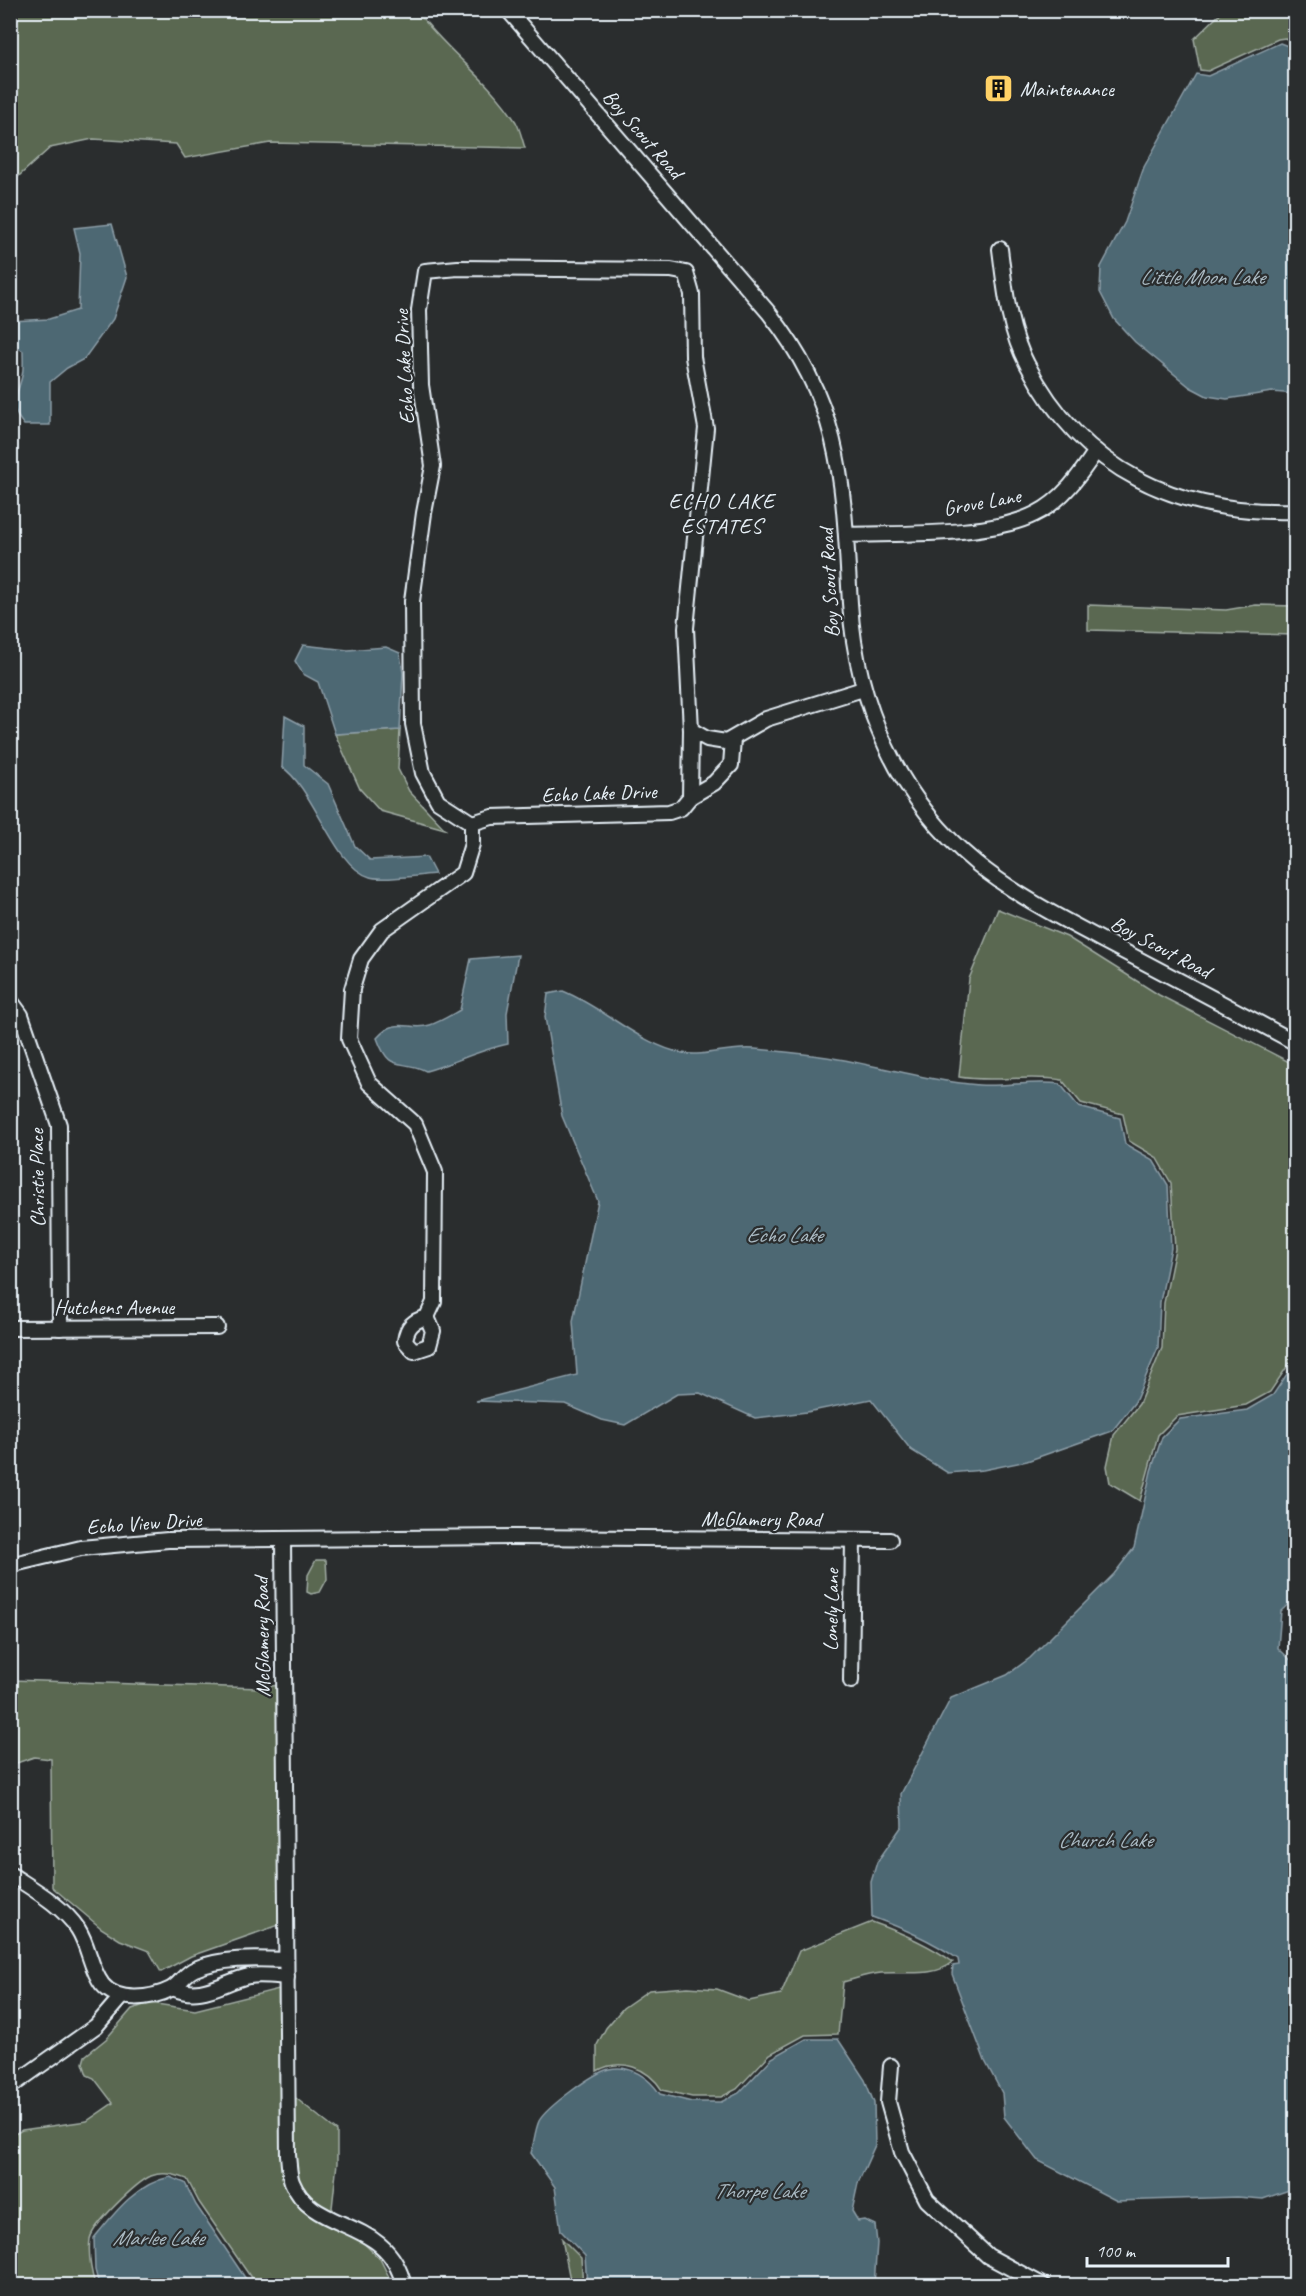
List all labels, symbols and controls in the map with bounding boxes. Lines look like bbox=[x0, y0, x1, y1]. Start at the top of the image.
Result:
building icon: Maintenance bbox=[983, 73, 1015, 105]
place label: Maintenance bbox=[1020, 76, 1115, 102]
street label: Boy Scout Road bbox=[597, 84, 691, 187]
water label: Little Moon Lake bbox=[1140, 263, 1267, 291]
street label: Echo Lake Drive bbox=[388, 308, 420, 425]
street label: Grove Lane bbox=[941, 482, 1025, 522]
district label: ECHO LAKE ESTATES bbox=[669, 487, 777, 540]
street label: Boy Scout Road bbox=[813, 524, 845, 638]
street label: Echo Lake Drive bbox=[541, 778, 658, 808]
street label: Boy Scout Road bbox=[1107, 910, 1219, 986]
street label: Christie Place bbox=[23, 1127, 51, 1227]
water label: Echo Lake bbox=[746, 1221, 825, 1249]
street label: Hutchens Avenue bbox=[54, 1294, 175, 1320]
street label: Echo View Drive bbox=[86, 1506, 203, 1540]
street label: McGlamery Road bbox=[701, 1506, 824, 1532]
street label: Lonely Lane bbox=[817, 1566, 845, 1651]
street label: McGlamery Road bbox=[248, 1574, 276, 1697]
water label: Church Lake bbox=[1058, 1826, 1155, 1854]
water label: Thorpe Lake bbox=[714, 2177, 808, 2205]
water label: Marlee Lake bbox=[113, 2224, 207, 2252]
scale bar bbox=[1087, 2230, 1228, 2268]
text: 100 m bbox=[1096, 2240, 1137, 2262]

